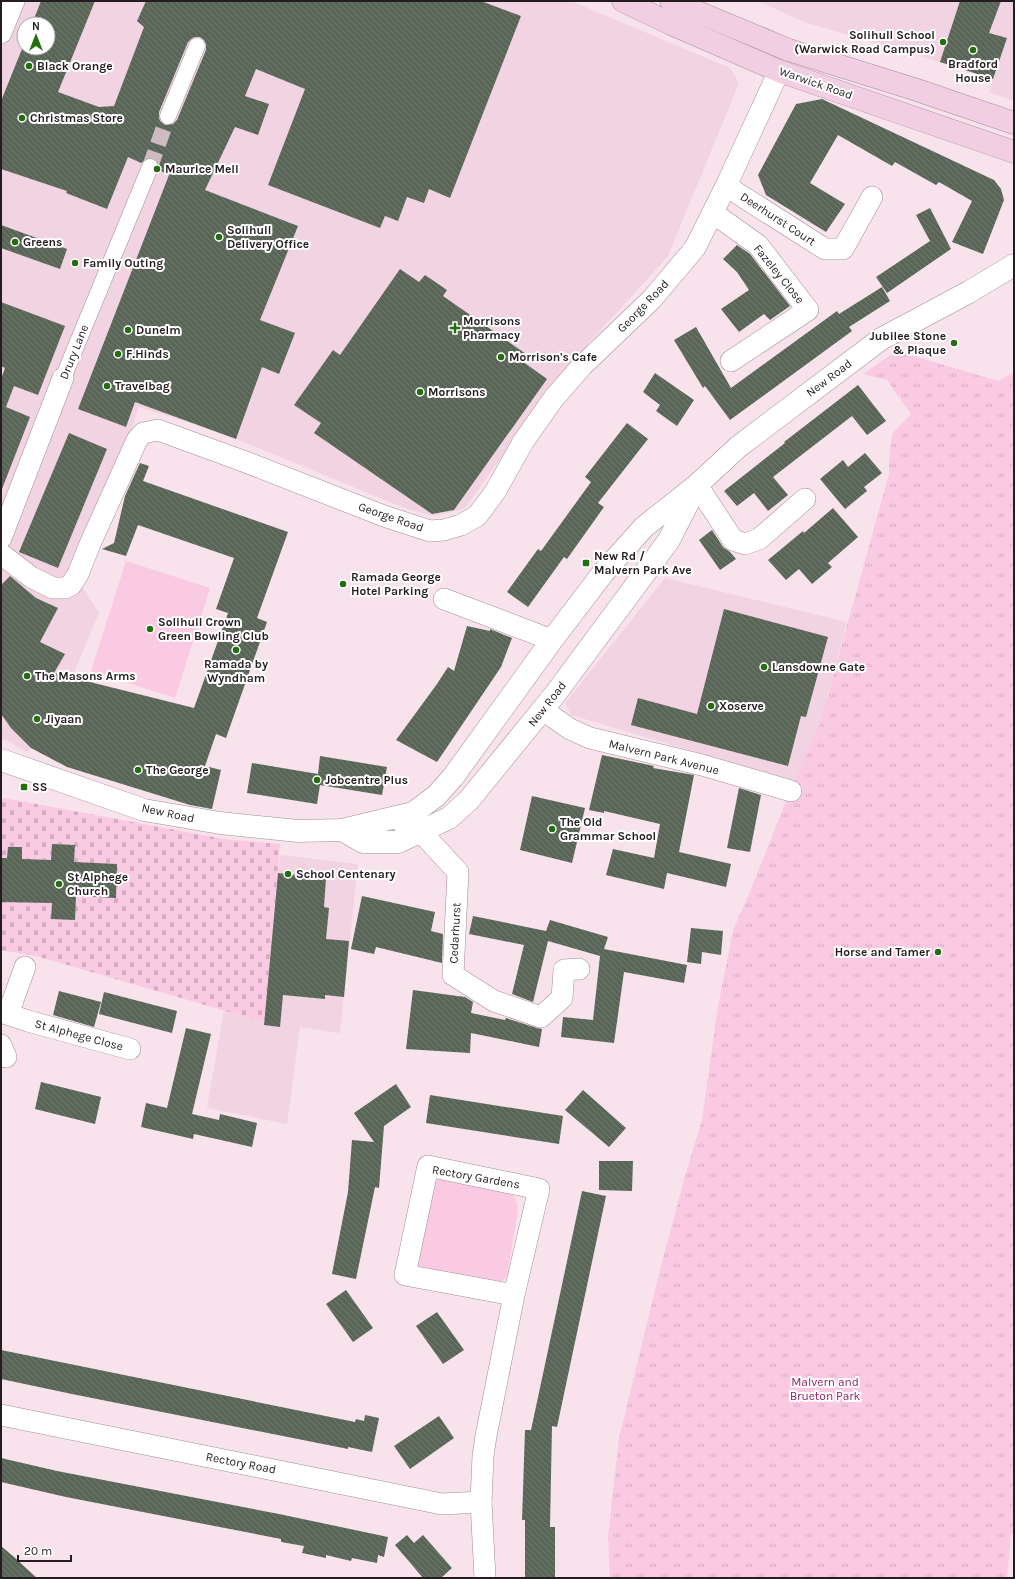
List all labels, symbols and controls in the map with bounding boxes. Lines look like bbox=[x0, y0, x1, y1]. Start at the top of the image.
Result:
north arrow bbox=[16, 16, 56, 56]
text: N bbox=[32, 20, 40, 33]
place label: Solihull School (Warwick Road Campus) bbox=[794, 28, 935, 56]
marker: Solihull School (Warwick Road Campus) bbox=[938, 37, 948, 47]
marker: Bradford House bbox=[968, 45, 978, 55]
place label: Bradford House bbox=[948, 57, 998, 85]
place label: Black Orange bbox=[37, 59, 113, 73]
marker: Black Orange bbox=[24, 61, 34, 71]
street label: Warwick Road bbox=[777, 64, 855, 102]
place label: Christmas Store bbox=[30, 111, 123, 125]
marker: Christmas Store bbox=[17, 113, 27, 123]
place label: Maurice Mell bbox=[165, 162, 239, 176]
marker: Maurice Mell bbox=[152, 164, 162, 174]
street label: Deerhurst Court bbox=[738, 189, 819, 249]
place label: Solihull Delivery Office bbox=[227, 223, 309, 251]
marker: Solihull Delivery Office bbox=[214, 232, 224, 242]
place label: Greens bbox=[23, 235, 62, 249]
marker: Greens bbox=[10, 237, 20, 247]
street label: Fazeley Close bbox=[751, 242, 807, 306]
place label: Family Outing bbox=[83, 256, 163, 270]
marker: Family Outing bbox=[70, 258, 80, 268]
street label: George Road bbox=[614, 277, 672, 335]
place label: Morrisons Pharmacy bbox=[463, 314, 521, 342]
street label: Drury Lane bbox=[57, 323, 91, 381]
place label: Dunelm bbox=[136, 323, 181, 337]
marker: Morrisons Pharmacy bbox=[450, 323, 460, 333]
marker: Dunelm bbox=[123, 325, 133, 335]
place label: Jubilee Stone & Plaque bbox=[869, 329, 946, 357]
marker: Jubilee Stone & Plaque bbox=[949, 338, 959, 348]
place label: F.Hinds bbox=[126, 347, 169, 361]
marker: F.Hinds bbox=[113, 349, 123, 359]
place label: Morrison's Cafe bbox=[509, 350, 597, 364]
marker: Morrison's Cafe bbox=[496, 352, 506, 362]
street label: New Road bbox=[803, 356, 855, 400]
place label: Travelbag bbox=[115, 379, 170, 393]
marker: Travelbag bbox=[102, 381, 112, 391]
place label: Morrisons bbox=[428, 385, 486, 399]
marker: Morrisons bbox=[415, 387, 425, 397]
street label: George Road bbox=[357, 499, 425, 535]
place label: New Rd / Malvern Park Ave bbox=[594, 549, 692, 577]
marker: New Rd / Malvern Park Ave bbox=[581, 558, 591, 568]
place label: Ramada George Hotel Parking bbox=[351, 570, 441, 598]
marker: Ramada George Hotel Parking bbox=[338, 579, 348, 589]
place label: Solihull Crown Green Bowling Club bbox=[158, 615, 269, 643]
marker: Solihull Crown Green Bowling Club bbox=[145, 624, 155, 634]
marker: Ramada by Wyndham bbox=[231, 645, 241, 655]
place label: Ramada by Wyndham bbox=[204, 657, 268, 685]
place label: Lansdowne Gate bbox=[772, 660, 865, 674]
marker: Lansdowne Gate bbox=[759, 662, 769, 672]
place label: The Masons Arms bbox=[35, 669, 136, 683]
marker: The Masons Arms bbox=[22, 671, 32, 681]
street label: New Road bbox=[525, 679, 569, 729]
place label: Xoserve bbox=[719, 699, 764, 713]
marker: Xoserve bbox=[706, 701, 716, 711]
place label: Jiyaan bbox=[45, 712, 82, 726]
marker: Jiyaan bbox=[32, 714, 42, 724]
street label: Malvern Park Avenue bbox=[607, 736, 721, 778]
place label: The George bbox=[146, 763, 209, 777]
marker: The George bbox=[133, 765, 143, 775]
place label: Jobcentre Plus bbox=[325, 773, 408, 787]
marker: Jobcentre Plus bbox=[312, 775, 322, 785]
place label: SS bbox=[32, 780, 47, 794]
marker: SS bbox=[19, 782, 29, 792]
street label: New Road bbox=[140, 801, 196, 825]
place label: The Old Grammar School bbox=[560, 815, 656, 843]
marker: The Old Grammar School bbox=[547, 824, 557, 834]
place label: School Centenary bbox=[296, 867, 396, 881]
marker: School Centenary bbox=[283, 869, 293, 879]
place label: St Alphege Church bbox=[67, 870, 128, 898]
marker: St Alphege Church bbox=[54, 879, 64, 889]
street label: Cedarhurst bbox=[446, 902, 464, 964]
place label: Horse and Tamer bbox=[835, 945, 930, 959]
marker: Horse and Tamer bbox=[933, 947, 943, 957]
street label: St Alphege Close bbox=[33, 1016, 125, 1054]
street label: Rectory Gardens bbox=[431, 1162, 521, 1192]
park label: Malvern and Brueton Park bbox=[790, 1375, 861, 1403]
street label: Rectory Road bbox=[205, 1449, 277, 1477]
scale bar bbox=[18, 1537, 71, 1563]
text: 20 m bbox=[24, 1544, 52, 1558]

